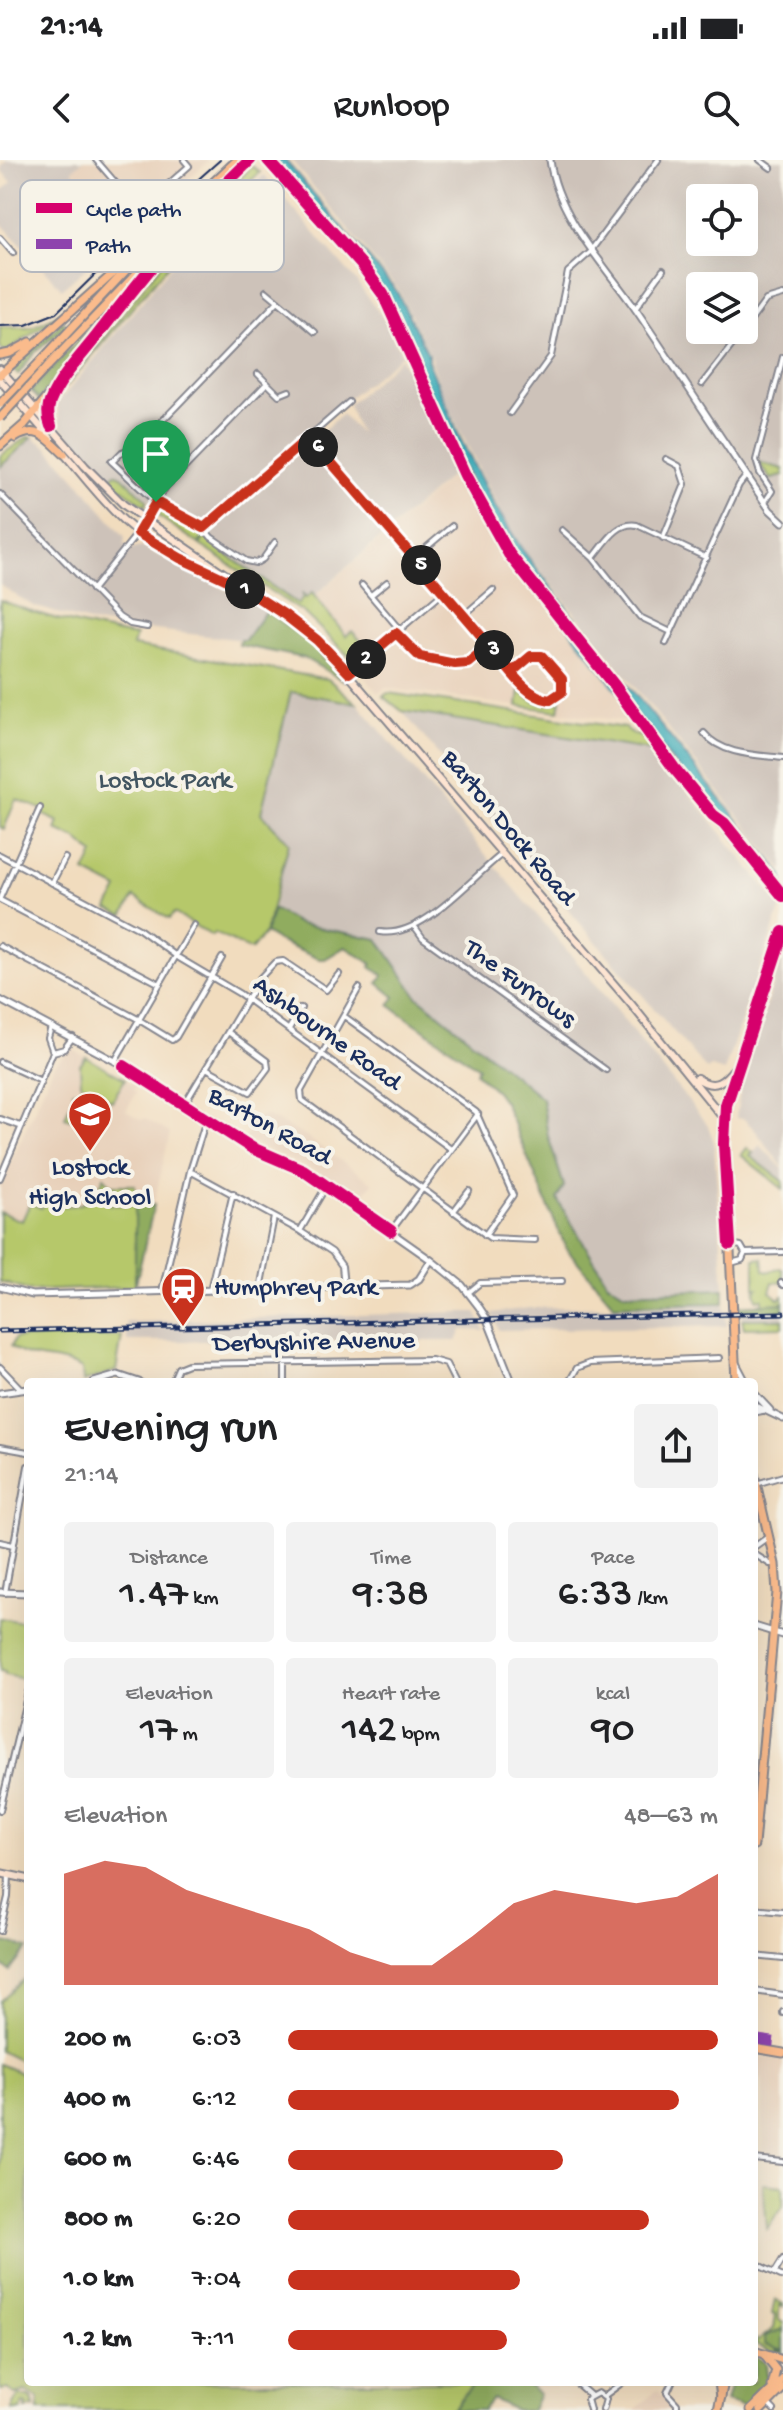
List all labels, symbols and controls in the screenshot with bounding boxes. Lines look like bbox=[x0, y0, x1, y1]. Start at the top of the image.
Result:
text: 21:14 bbox=[40, 11, 103, 46]
icon: back bbox=[40, 86, 84, 130]
icon: search bbox=[699, 86, 743, 130]
text: Runloop bbox=[334, 87, 449, 130]
legend bbox=[20, 180, 284, 272]
map controls bbox=[686, 184, 758, 344]
button: locate bbox=[686, 184, 758, 256]
text: Cycle path bbox=[86, 199, 182, 225]
text: Path bbox=[85, 235, 131, 261]
button: layers bbox=[686, 272, 758, 344]
pin bbox=[122, 420, 190, 502]
pin: 6 bbox=[298, 427, 338, 467]
icon: arrive bbox=[134, 432, 178, 476]
text: 6 bbox=[312, 434, 324, 460]
pin: 5 bbox=[401, 545, 441, 585]
text: 5 bbox=[415, 552, 427, 578]
pin: 1 bbox=[225, 569, 265, 609]
text: 1 bbox=[241, 576, 249, 602]
pin: 3 bbox=[474, 630, 514, 670]
text: 3 bbox=[488, 637, 500, 663]
pin: 2 bbox=[346, 639, 386, 679]
text: 2 bbox=[361, 646, 371, 672]
street label: Barton Dock Road bbox=[432, 744, 582, 914]
park label: Lostock Park bbox=[99, 767, 234, 798]
street label: The Furrows bbox=[455, 933, 582, 1037]
street label: Ashbourne Road bbox=[246, 971, 408, 1100]
street label: Barton Road bbox=[201, 1081, 338, 1175]
school or university icon: Lostock High School bbox=[66, 1090, 114, 1153]
place label: Lostock High School bbox=[29, 1154, 151, 1215]
station icon: Humphrey Park bbox=[159, 1265, 207, 1328]
place label: Humphrey Park bbox=[214, 1274, 380, 1305]
street label: Derbyshire Avenue bbox=[211, 1327, 416, 1361]
button: share bbox=[634, 1404, 718, 1488]
text: Evening run bbox=[64, 1405, 277, 1457]
text: 21:14 bbox=[64, 1461, 118, 1492]
text: Distance bbox=[130, 1546, 208, 1572]
text: Time bbox=[371, 1546, 411, 1572]
text: Pace bbox=[591, 1546, 635, 1572]
text: 1.47 bbox=[119, 1572, 188, 1619]
text: 9:38 bbox=[353, 1572, 429, 1619]
text: 6:33 bbox=[558, 1572, 632, 1619]
text: km bbox=[188, 1586, 219, 1612]
text: /km bbox=[632, 1586, 668, 1612]
text: Elevation bbox=[125, 1682, 213, 1708]
text: Heart rate bbox=[342, 1682, 440, 1708]
text: kcal bbox=[596, 1682, 630, 1708]
text: 17 bbox=[140, 1708, 177, 1755]
text: 142 bbox=[342, 1708, 397, 1755]
text: 90 bbox=[592, 1708, 634, 1755]
text: m bbox=[177, 1722, 198, 1748]
text: bpm bbox=[397, 1722, 440, 1748]
text: Elevation bbox=[64, 1802, 167, 1833]
text: 48–63 m bbox=[624, 1802, 718, 1833]
text: 200 m bbox=[64, 2025, 131, 2056]
text: 6:03 bbox=[192, 2025, 242, 2056]
text: 400 m bbox=[64, 2085, 130, 2116]
text: 6:12 bbox=[192, 2085, 237, 2116]
text: 600 m bbox=[64, 2145, 131, 2176]
text: 6:46 bbox=[192, 2145, 239, 2176]
text: 800 m bbox=[64, 2205, 132, 2236]
text: 6:20 bbox=[192, 2205, 241, 2236]
text: 1.0 km bbox=[64, 2265, 134, 2296]
text: 7:04 bbox=[192, 2265, 241, 2296]
text: 1.2 km bbox=[64, 2325, 132, 2356]
text: 7:11 bbox=[192, 2325, 235, 2356]

